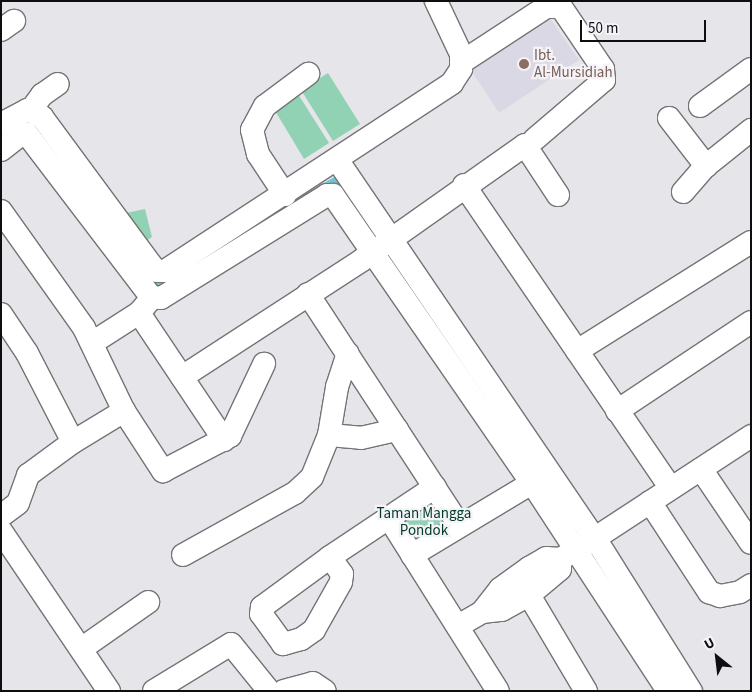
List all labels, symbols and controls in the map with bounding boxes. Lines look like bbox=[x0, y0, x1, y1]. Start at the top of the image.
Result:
scale bar bbox=[582, 10, 708, 42]
text: 50 m bbox=[588, 18, 618, 39]
place label: Ibt. Al-Mursidiah bbox=[534, 46, 613, 81]
marker: Ibt. Al-Mursidiah bbox=[518, 58, 530, 70]
park label: Taman Mangga Pondok bbox=[377, 504, 471, 539]
north arrow bbox=[692, 632, 742, 682]
text: U bbox=[701, 633, 719, 655]

